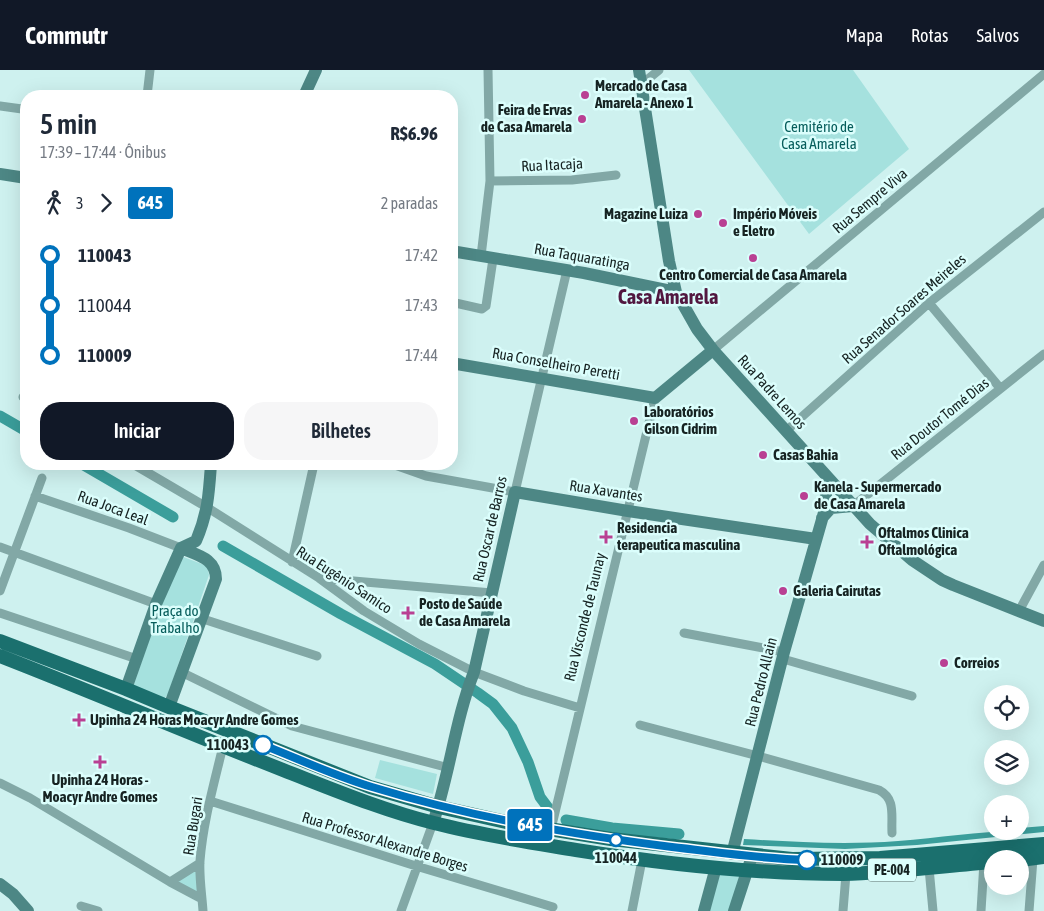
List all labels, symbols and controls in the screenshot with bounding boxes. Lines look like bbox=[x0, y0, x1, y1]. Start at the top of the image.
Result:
text: Commutr bbox=[25, 22, 107, 49]
text: Mapa bbox=[846, 25, 883, 46]
text: Rotas bbox=[911, 25, 948, 46]
text: Salvos bbox=[976, 25, 1019, 46]
place label: Mercado de Casa Amarela - Anexo 1 bbox=[594, 77, 694, 111]
marker: Mercado de Casa Amarela - Anexo 1 bbox=[579, 89, 591, 101]
place label: Feira de Ervas de Casa Amarela bbox=[481, 101, 573, 135]
text: 5 min bbox=[40, 108, 97, 140]
marker: Feira de Ervas de Casa Amarela bbox=[576, 113, 588, 125]
park label: Cemitério de Casa Amarela bbox=[781, 118, 857, 152]
text: R$6.96 bbox=[390, 122, 438, 144]
text: 17:39 – 17:44 · Ônibus bbox=[40, 143, 166, 161]
street label: Rua Itacaja bbox=[521, 154, 583, 175]
street label: Rua Sempre Viva bbox=[829, 165, 910, 237]
icon: walk bbox=[40, 189, 68, 217]
icon: forward bbox=[92, 189, 120, 217]
text: 645 bbox=[138, 192, 163, 213]
text: 3 bbox=[76, 194, 84, 212]
text: 2 paradas bbox=[381, 194, 438, 212]
place label: Magazine Luiza bbox=[604, 205, 688, 222]
place label: Império Móveis e Eletro bbox=[733, 205, 818, 239]
marker: Magazine Luiza bbox=[692, 208, 704, 220]
marker: Império Móveis e Eletro bbox=[717, 217, 729, 229]
street label: Rua Taquaratinga bbox=[533, 240, 631, 273]
text: 110043 bbox=[78, 244, 132, 266]
text: 17:42 bbox=[405, 246, 438, 264]
street label: Rua Senador Soares Meireles bbox=[838, 250, 969, 367]
marker: Centro Comercial de Casa Amarela bbox=[747, 252, 759, 264]
place label: Centro Comercial de Casa Amarela bbox=[659, 266, 847, 283]
district label: Casa Amarela bbox=[618, 285, 718, 308]
text: 110044 bbox=[78, 294, 132, 316]
text: 17:43 bbox=[405, 296, 438, 314]
text: 110009 bbox=[78, 344, 132, 366]
street label: Rua Conselheiro Peretti bbox=[491, 344, 621, 383]
text: 17:44 bbox=[405, 346, 438, 364]
street label: Rua Padre Lemos bbox=[735, 351, 810, 432]
street label: Rua Doutor Tomé Dias bbox=[887, 374, 992, 463]
button: Iniciar bbox=[40, 402, 234, 460]
button: Bilhetes bbox=[244, 402, 438, 460]
place label: Laboratórios Gilson Cidrim bbox=[644, 403, 717, 437]
marker: Laboratórios Gilson Cidrim bbox=[628, 415, 640, 427]
place label: Casas Bahia bbox=[773, 446, 838, 463]
marker: Casas Bahia bbox=[757, 449, 769, 461]
street label: Rua Oscar de Barros bbox=[469, 474, 510, 583]
street label: Rua Xavantes bbox=[568, 476, 644, 505]
place label: Kanela - Supermercado de Casa Amarela bbox=[814, 478, 942, 512]
street label: Rua Joca Leal bbox=[76, 487, 151, 528]
marker: Kanela - Supermercado de Casa Amarela bbox=[798, 490, 810, 502]
place label: Residencia terapeutica masculina bbox=[616, 519, 740, 553]
place label: Oftalmos Clinica Oftalmológica bbox=[878, 524, 969, 558]
marker: Residencia terapeutica masculina bbox=[599, 530, 613, 544]
marker: Oftalmos Clinica Oftalmológica bbox=[860, 535, 874, 549]
street label: Rua Eugênio Samico bbox=[293, 542, 395, 617]
street label: Rua Visconde de Taunay bbox=[560, 551, 609, 683]
place label: Galeria Cairutas bbox=[793, 582, 882, 599]
marker: Galeria Cairutas bbox=[777, 585, 789, 597]
place label: Posto de Saúde de Casa Amarela bbox=[419, 595, 510, 629]
park label: Praça do Trabalho bbox=[150, 602, 200, 636]
marker: Posto de Saúde de Casa Amarela bbox=[401, 606, 415, 620]
street label: Rua Pedro Allain bbox=[741, 635, 780, 728]
place label: Correios bbox=[954, 654, 1000, 671]
marker: Correios bbox=[938, 657, 950, 669]
map controls bbox=[984, 685, 1029, 895]
button: locate bbox=[984, 685, 1029, 730]
place label: Upinha 24 Horas Moacyr Andre Gomes bbox=[90, 711, 299, 728]
marker: Upinha 24 Horas Moacyr Andre Gomes bbox=[72, 713, 86, 727]
marker: 110043 bbox=[253, 735, 273, 755]
place label: 110043 bbox=[207, 736, 249, 753]
button: layers bbox=[984, 740, 1029, 785]
marker: Upinha 24 Horas - Moacyr Andre Gomes bbox=[93, 755, 107, 769]
place label: Upinha 24 Horas - Moacyr Andre Gomes bbox=[42, 771, 158, 805]
street label: Rua Bugari bbox=[179, 795, 206, 856]
button: + bbox=[984, 795, 1029, 840]
street label: Rua Professor Alexandre Borges bbox=[300, 808, 470, 875]
line badge: 645 bbox=[501, 809, 559, 841]
text: 645 bbox=[517, 814, 543, 835]
marker: 110044 bbox=[609, 833, 623, 847]
place label: 110044 bbox=[595, 849, 637, 866]
marker: 110009 bbox=[797, 850, 817, 870]
button: − bbox=[984, 850, 1029, 895]
place label: 110009 bbox=[821, 851, 863, 868]
road number: PE-004 bbox=[868, 858, 916, 882]

